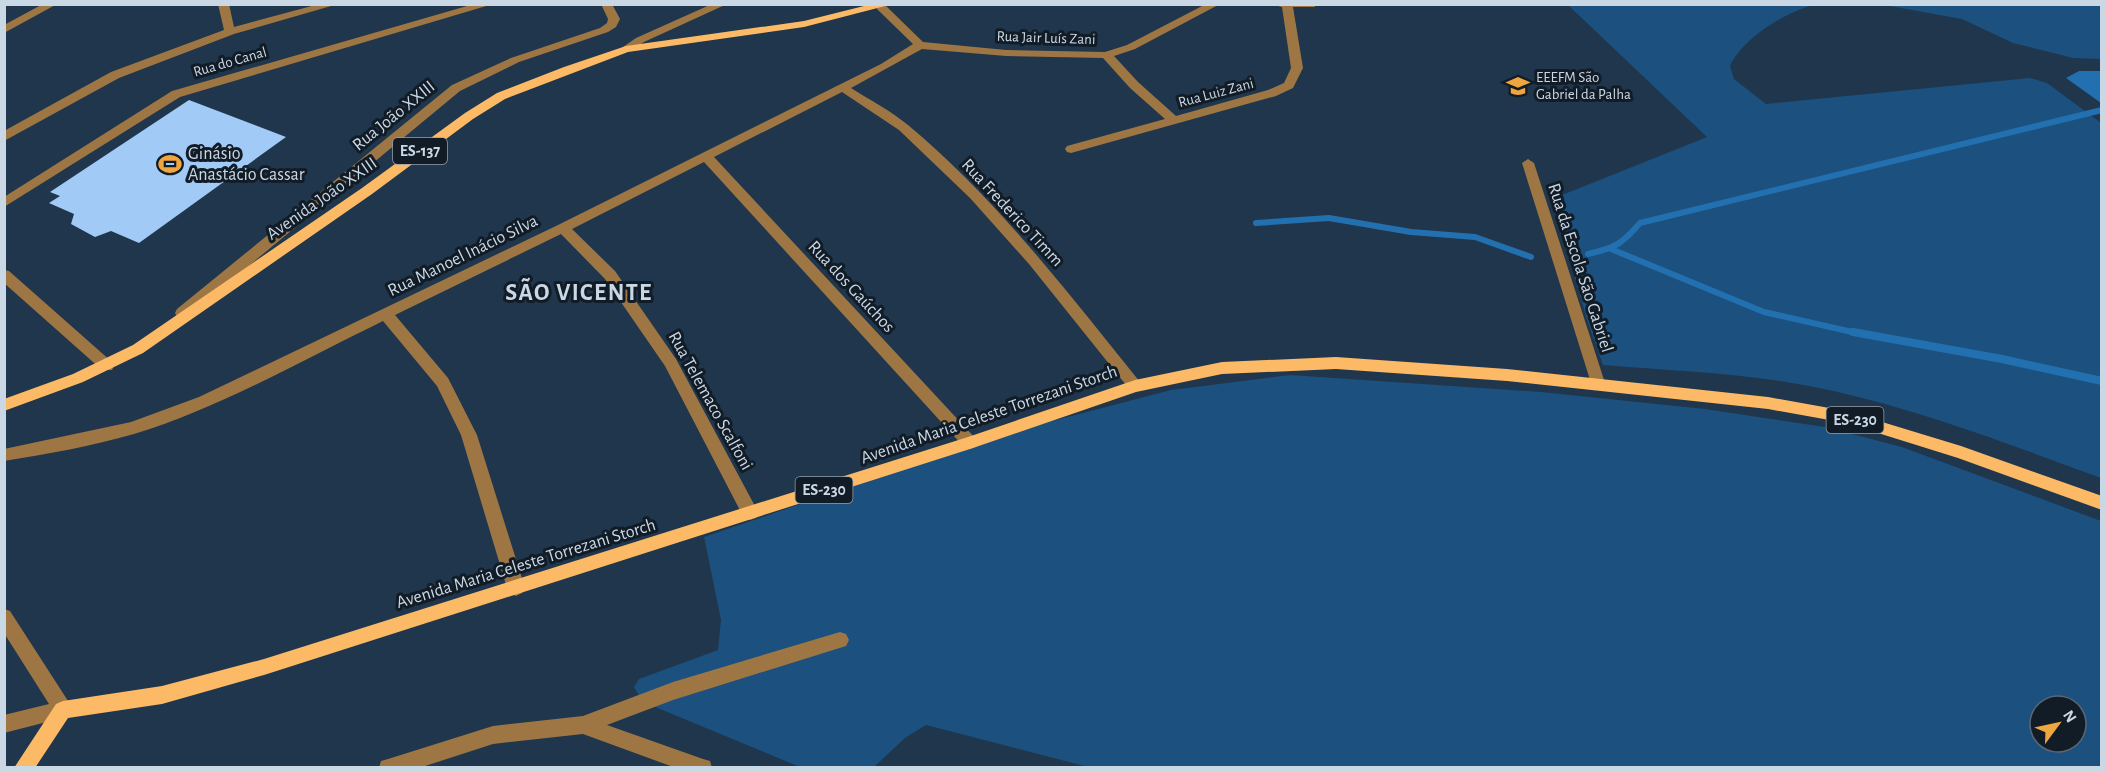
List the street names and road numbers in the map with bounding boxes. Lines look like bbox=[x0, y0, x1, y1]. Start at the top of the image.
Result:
street label: Rua Jair Luís Zani bbox=[996, 29, 1096, 47]
street label: Rua do Canal bbox=[192, 44, 268, 80]
street label: Rua Luiz Zani bbox=[1177, 76, 1255, 110]
street label: Rua João XXIII bbox=[349, 78, 439, 154]
road number: ES-137 bbox=[393, 138, 447, 164]
street label: Avenida João XXIII bbox=[264, 154, 380, 244]
street label: Rua Frederico Timm bbox=[958, 156, 1066, 270]
street label: Rua da Escola São Gabriel bbox=[1544, 181, 1616, 355]
street label: Rua Manoel Inácio Silva bbox=[385, 212, 541, 300]
street label: Rua dos Gaúchos bbox=[804, 238, 898, 336]
street label: Rua Telemaco Scalfoni bbox=[664, 329, 756, 473]
street label: Avenida Maria Celeste Torrezani Storch bbox=[858, 363, 1120, 467]
road number: ES-230 bbox=[1826, 407, 1884, 433]
road number: ES-230 bbox=[796, 477, 852, 503]
street label: Avenida Maria Celeste Torrezani Storch bbox=[394, 516, 658, 612]

